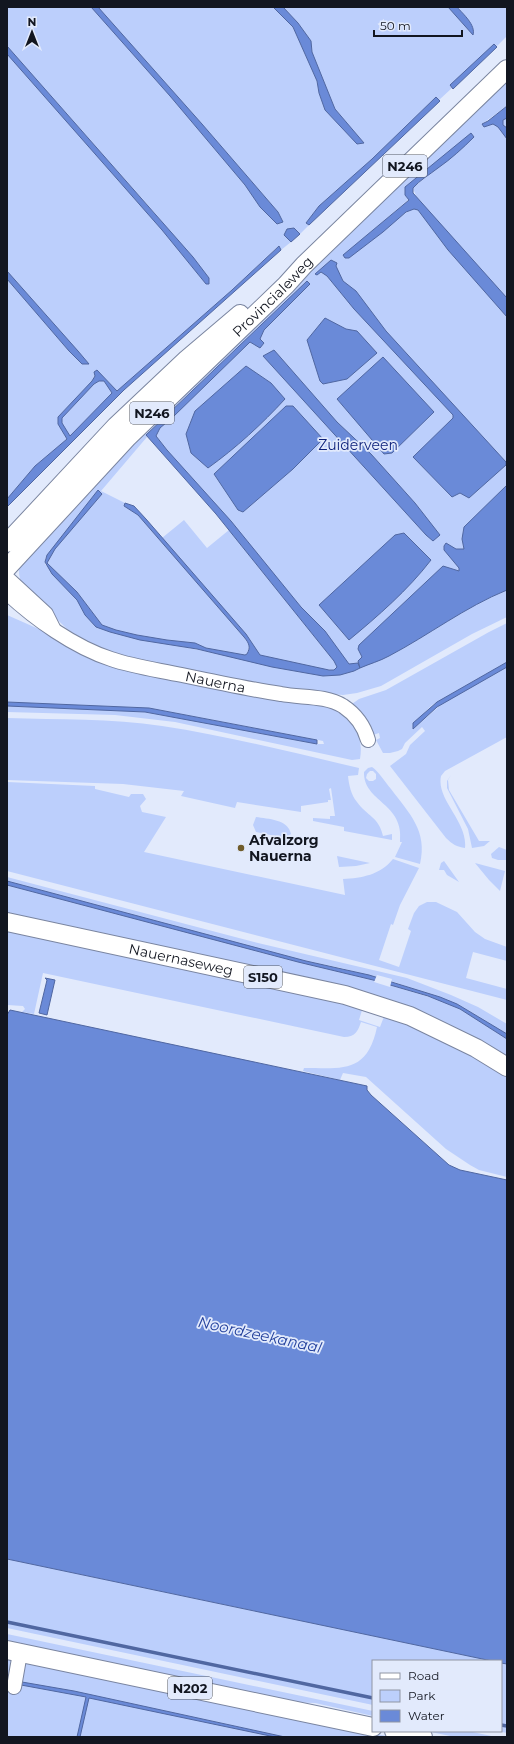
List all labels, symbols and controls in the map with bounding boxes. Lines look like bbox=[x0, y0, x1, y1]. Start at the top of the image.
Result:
north arrow bbox=[12, 12, 52, 52]
scale bar bbox=[374, 12, 462, 38]
text: N bbox=[28, 15, 36, 29]
text: 50 m bbox=[380, 18, 411, 33]
road number: N246 bbox=[383, 155, 427, 177]
street label: Provincialeweg bbox=[229, 252, 317, 341]
road number: N246 bbox=[130, 402, 174, 424]
park label: Zuiderveen bbox=[318, 436, 398, 454]
street label: Nauerna bbox=[184, 667, 247, 697]
place label: Afvalzorg Nauerna bbox=[248, 831, 319, 865]
marker: Afvalzorg Nauerna bbox=[236, 843, 246, 853]
street label: Nauernaseweg bbox=[127, 940, 235, 980]
road number: S150 bbox=[244, 966, 282, 988]
water label: Noordzeekanaal bbox=[197, 1312, 324, 1357]
legend bbox=[372, 1660, 502, 1732]
text: Road bbox=[408, 1668, 439, 1683]
road number: N202 bbox=[168, 1677, 212, 1699]
text: Park bbox=[408, 1688, 436, 1703]
text: Water bbox=[408, 1708, 445, 1723]

